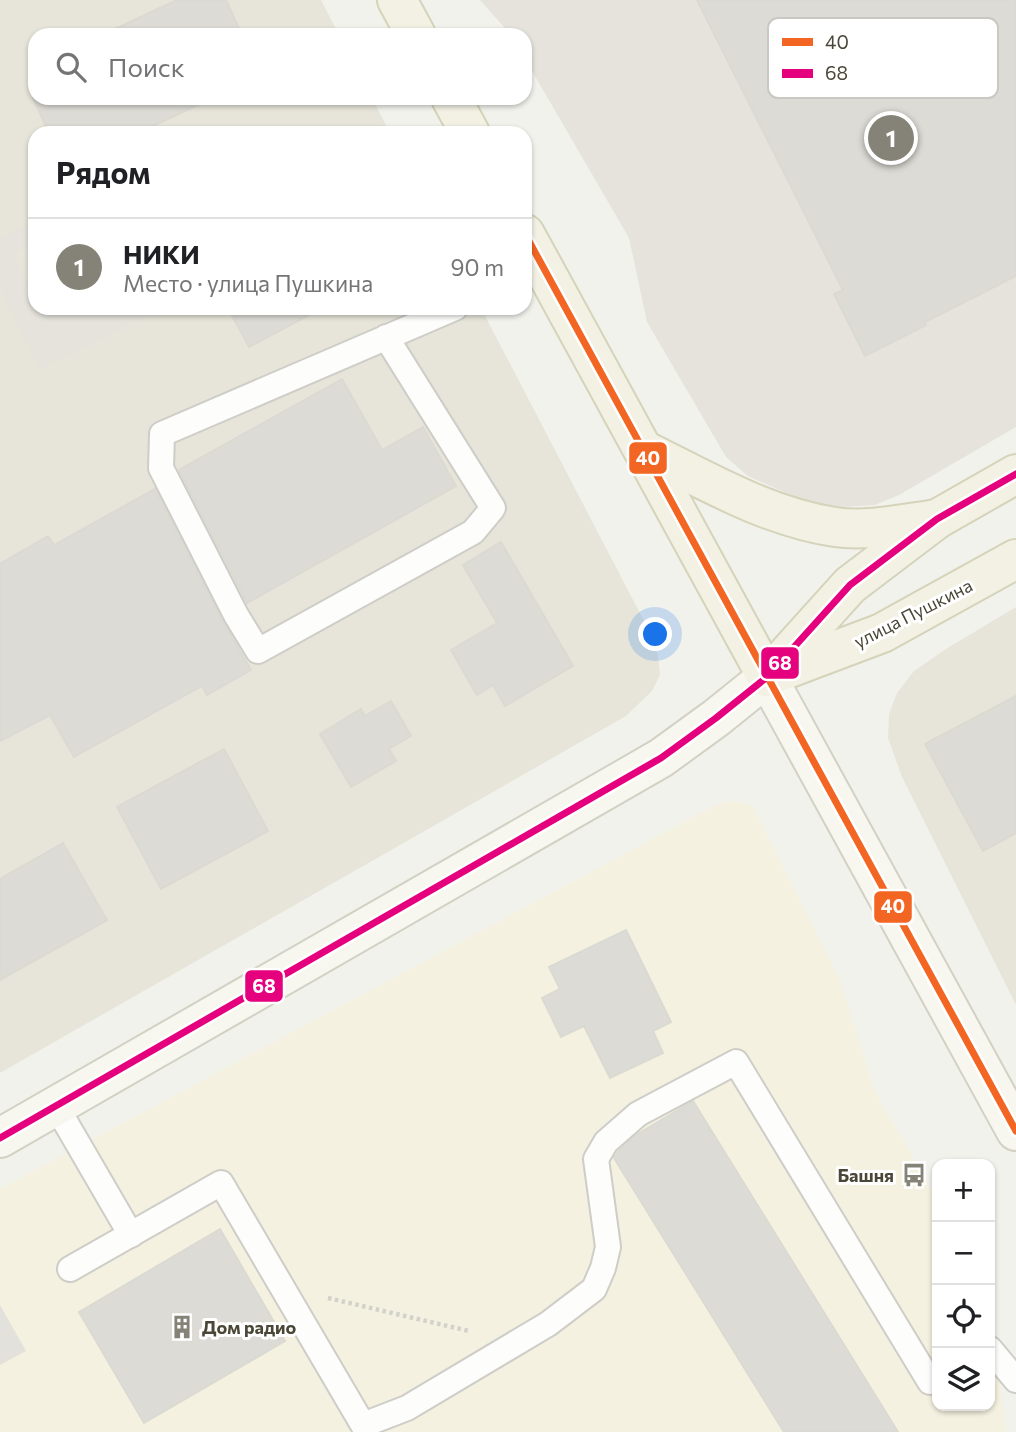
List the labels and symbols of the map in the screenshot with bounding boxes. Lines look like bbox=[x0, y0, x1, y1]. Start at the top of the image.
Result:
legend bbox=[768, 18, 998, 98]
text: 40 bbox=[825, 30, 849, 53]
text: 68 bbox=[825, 61, 848, 84]
pin: 1 bbox=[868, 112, 914, 164]
line badge: 40 bbox=[628, 441, 668, 475]
text: 40 bbox=[636, 446, 660, 469]
street label: улица Пушкина bbox=[850, 574, 976, 652]
your location bbox=[638, 617, 672, 651]
line badge: 68 bbox=[760, 646, 800, 680]
text: 68 bbox=[768, 651, 792, 674]
line badge: 40 bbox=[873, 890, 913, 924]
text: 40 bbox=[881, 894, 905, 917]
line badge: 68 bbox=[244, 969, 284, 1003]
text: 68 bbox=[252, 974, 276, 997]
bus stop icon: Башня bbox=[900, 1161, 928, 1189]
place label: Башня bbox=[837, 1164, 894, 1186]
building icon: Дом радио bbox=[168, 1313, 196, 1341]
place label: Дом радио bbox=[202, 1316, 296, 1338]

